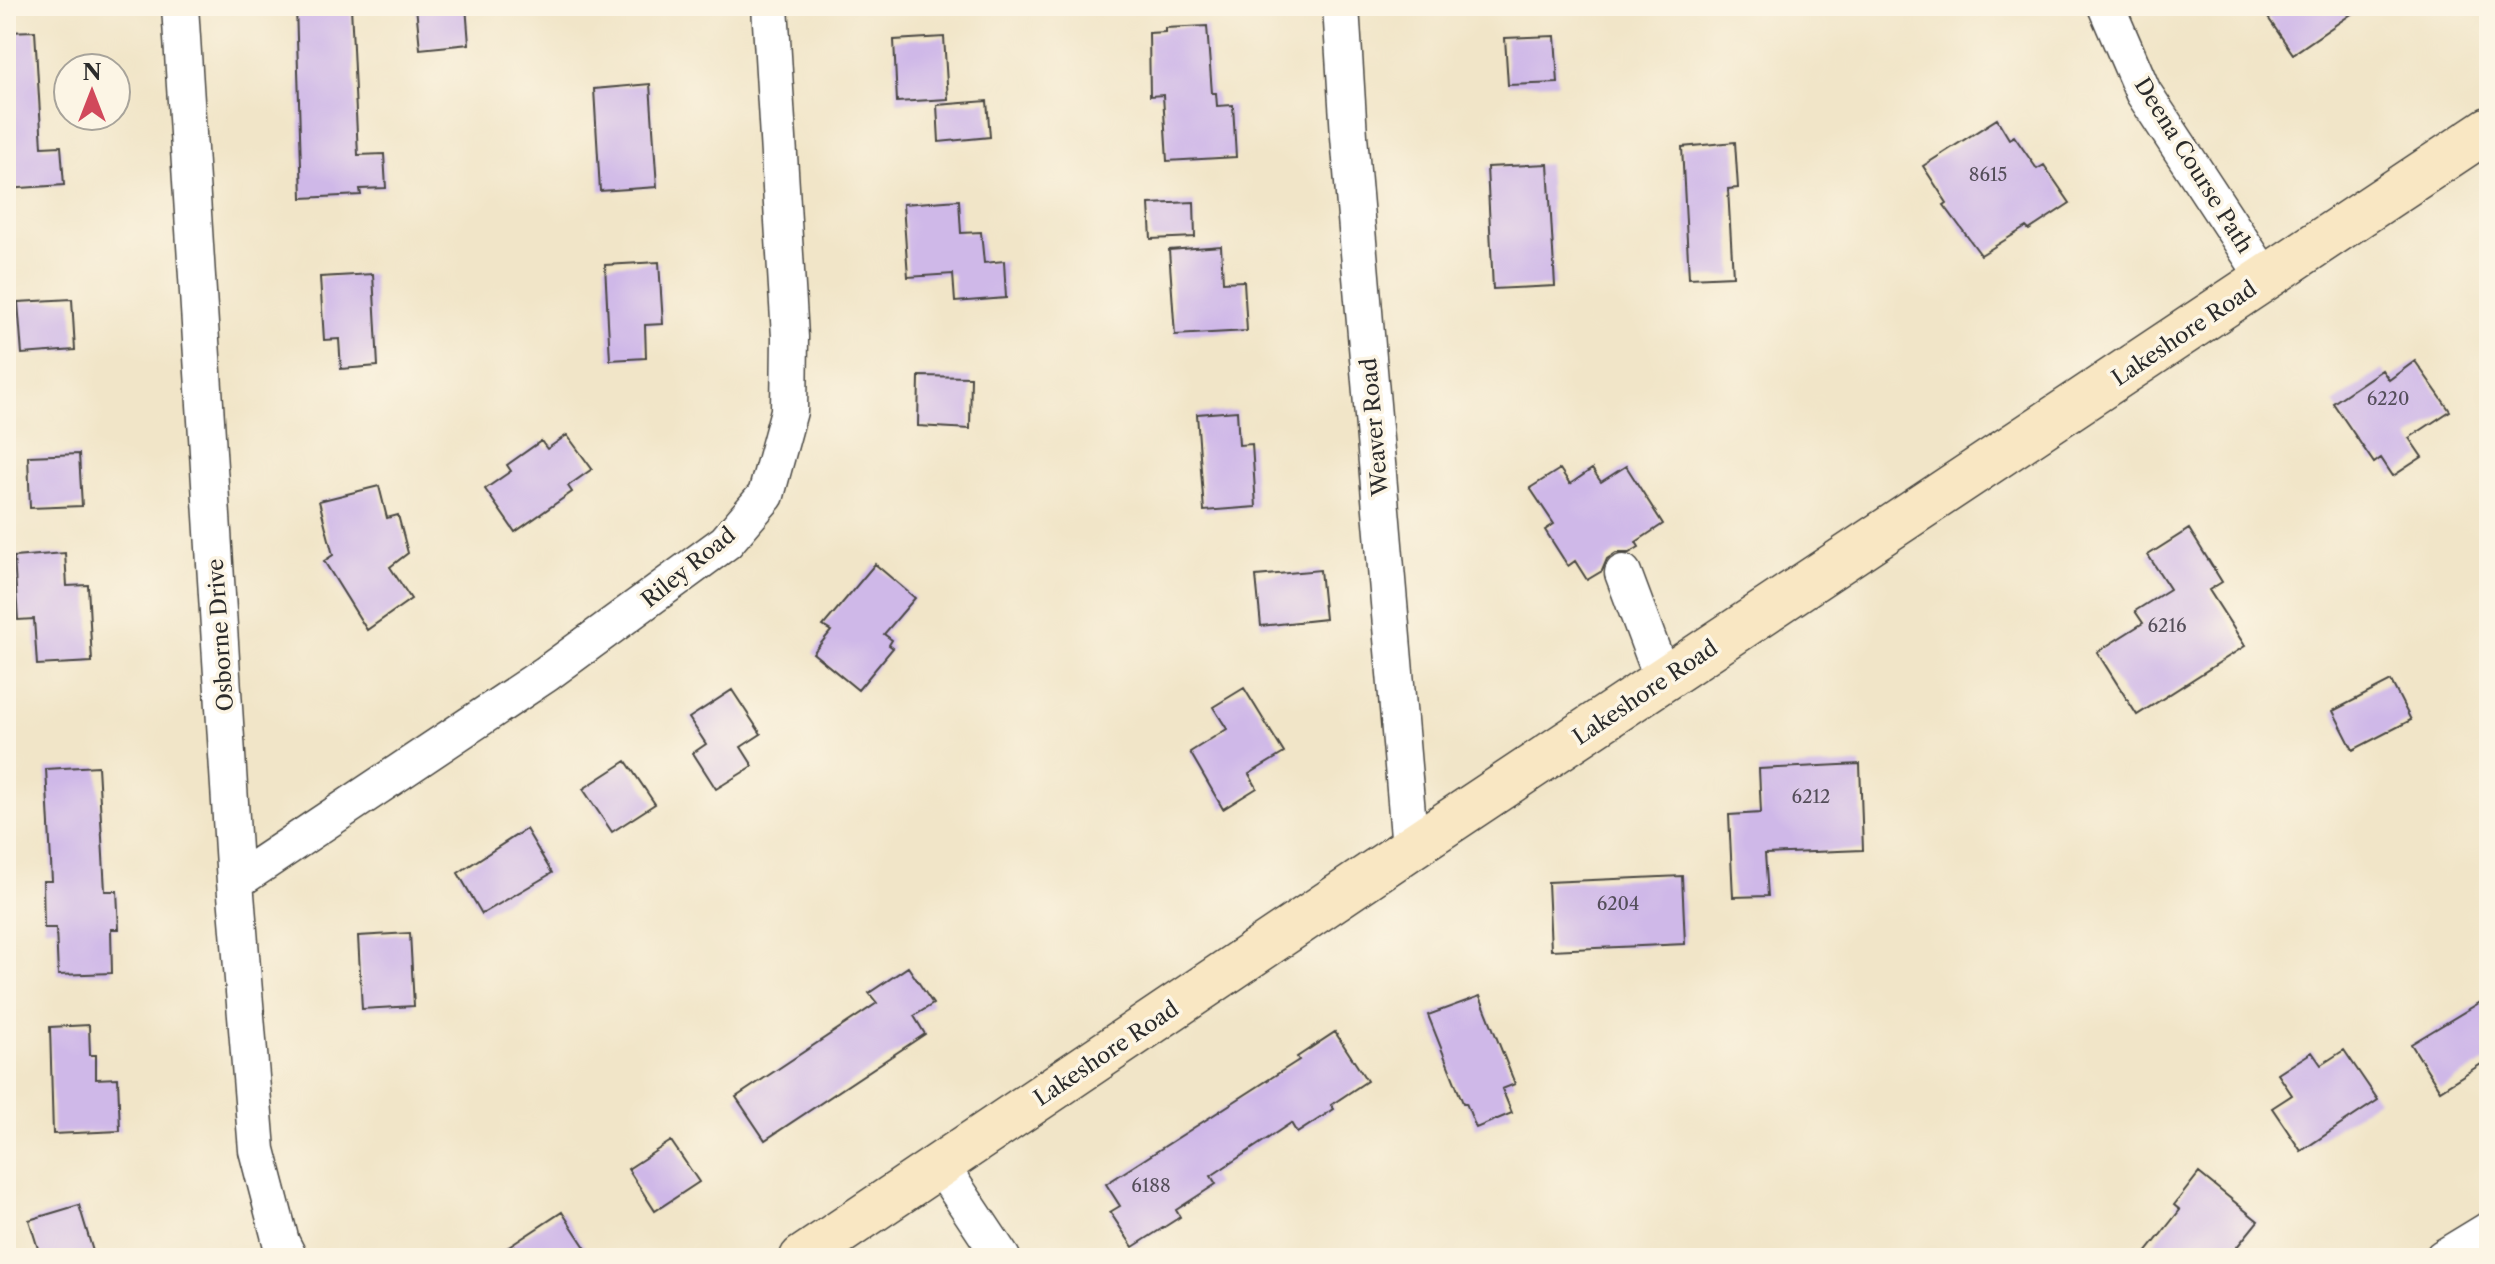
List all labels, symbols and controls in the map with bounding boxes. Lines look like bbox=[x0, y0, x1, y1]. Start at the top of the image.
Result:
north arrow bbox=[52, 52, 132, 132]
text: N bbox=[82, 59, 102, 86]
street label: Deena Course Path bbox=[2129, 73, 2259, 258]
house number: 8615 bbox=[1969, 164, 2007, 186]
street label: Lakeshore Road bbox=[2107, 275, 2262, 392]
street label: Weaver Road bbox=[1355, 357, 1394, 498]
house number: 6220 bbox=[2367, 388, 2409, 410]
street label: Riley Road bbox=[636, 521, 741, 613]
street label: Osborne Drive bbox=[202, 558, 239, 712]
house number: 6216 bbox=[2148, 615, 2187, 637]
street label: Lakeshore Road bbox=[1568, 634, 1723, 751]
house number: 6212 bbox=[1792, 786, 1830, 808]
house number: 6204 bbox=[1597, 893, 1639, 915]
street label: Lakeshore Road bbox=[1029, 995, 1184, 1112]
house number: 6188 bbox=[1131, 1175, 1171, 1197]

